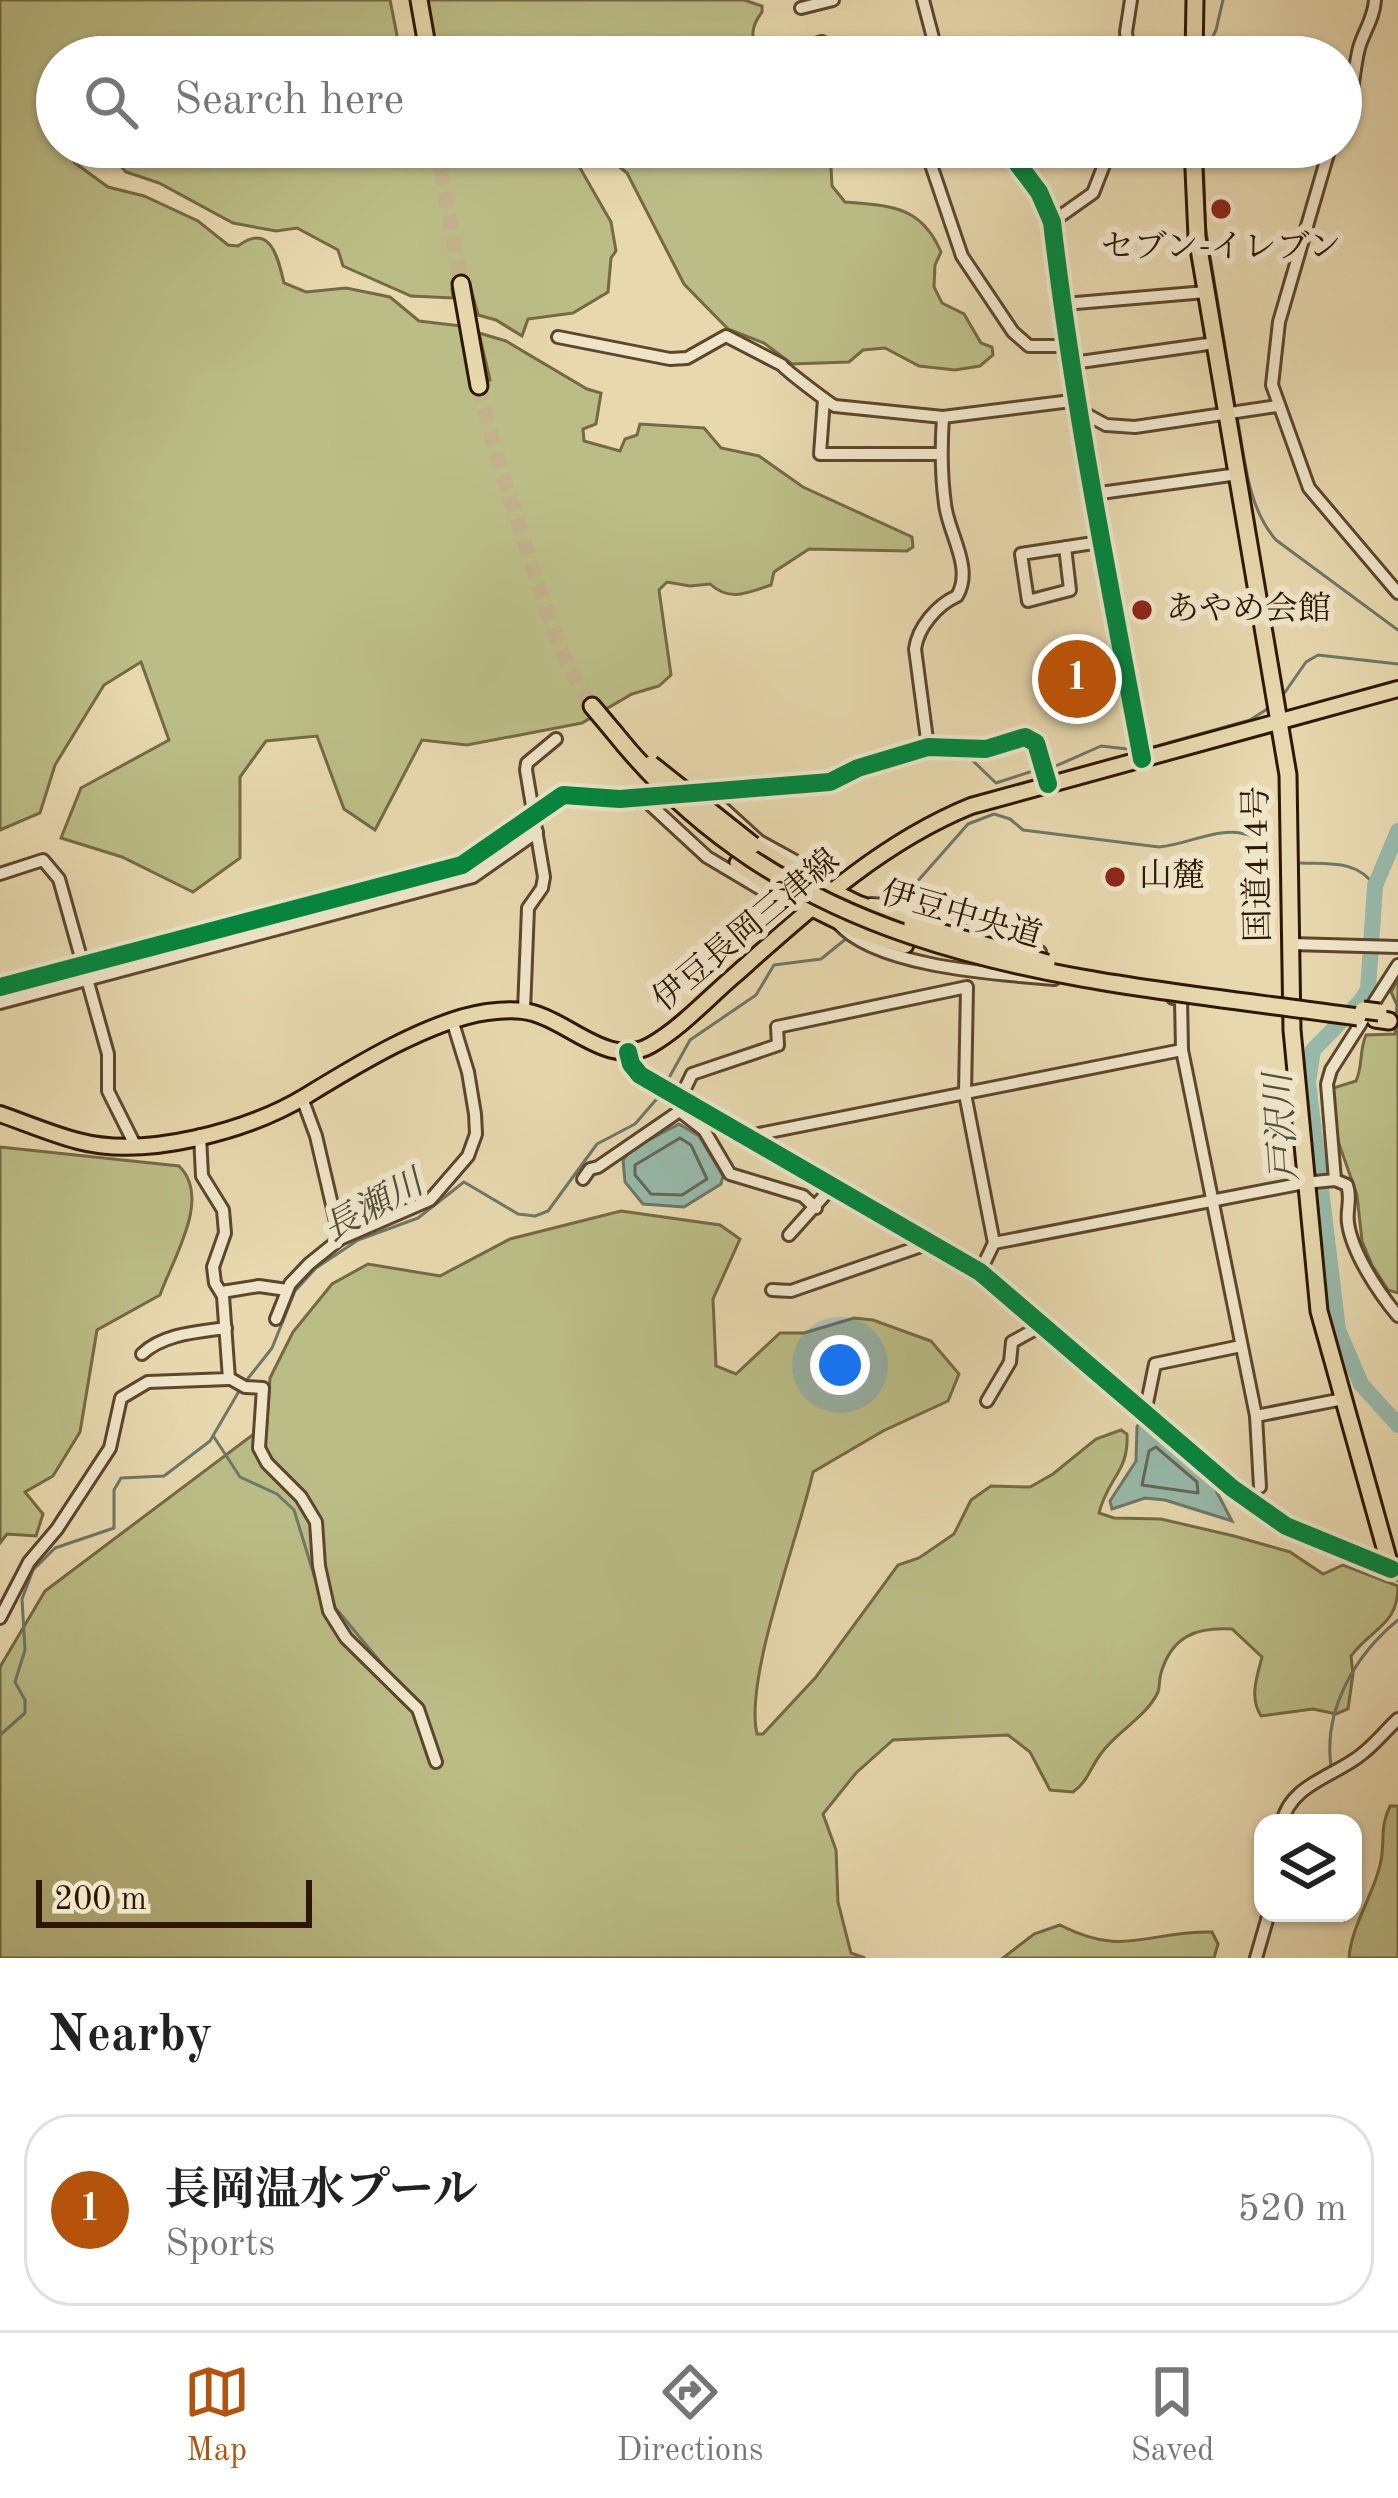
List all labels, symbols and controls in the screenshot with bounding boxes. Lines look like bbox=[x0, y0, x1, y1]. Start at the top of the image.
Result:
search box bbox=[36, 36, 1362, 168]
icon: search bbox=[78, 69, 144, 135]
text: Search here bbox=[174, 79, 404, 124]
marker: セブン-イレブン bbox=[1208, 196, 1234, 222]
place label: セブン-イレブン bbox=[1101, 230, 1341, 265]
place label: あやめ会館 bbox=[1166, 591, 1331, 627]
marker: あやめ会館 bbox=[1129, 597, 1155, 623]
pin: 1 bbox=[1038, 634, 1116, 724]
street label: 国道414号 bbox=[1238, 786, 1277, 943]
street label: 伊豆長岡三津線 bbox=[646, 842, 846, 1018]
place label: 山麓 bbox=[1139, 858, 1205, 894]
marker: 山麓 bbox=[1102, 864, 1128, 890]
street label: 伊豆中央道 bbox=[877, 875, 1046, 955]
water label: 戸沢川 bbox=[1259, 1068, 1306, 1182]
water label: 長瀬川 bbox=[316, 1161, 433, 1250]
your location bbox=[810, 1335, 870, 1395]
map controls bbox=[1254, 1814, 1362, 1922]
button: layers bbox=[1254, 1814, 1362, 1922]
scale bar bbox=[36, 1874, 312, 1927]
text: 200 m bbox=[54, 1884, 147, 1917]
text: Nearby bbox=[48, 2011, 213, 2062]
text: 長岡温水プール bbox=[165, 2170, 478, 2215]
text: 1 bbox=[79, 2190, 101, 2229]
text: 520 m bbox=[1237, 2190, 1347, 2229]
text: Sports bbox=[165, 2225, 275, 2264]
tab: Map bbox=[184, 2359, 250, 2472]
tab: Directions bbox=[617, 2359, 763, 2472]
tab: Saved bbox=[1130, 2359, 1214, 2472]

